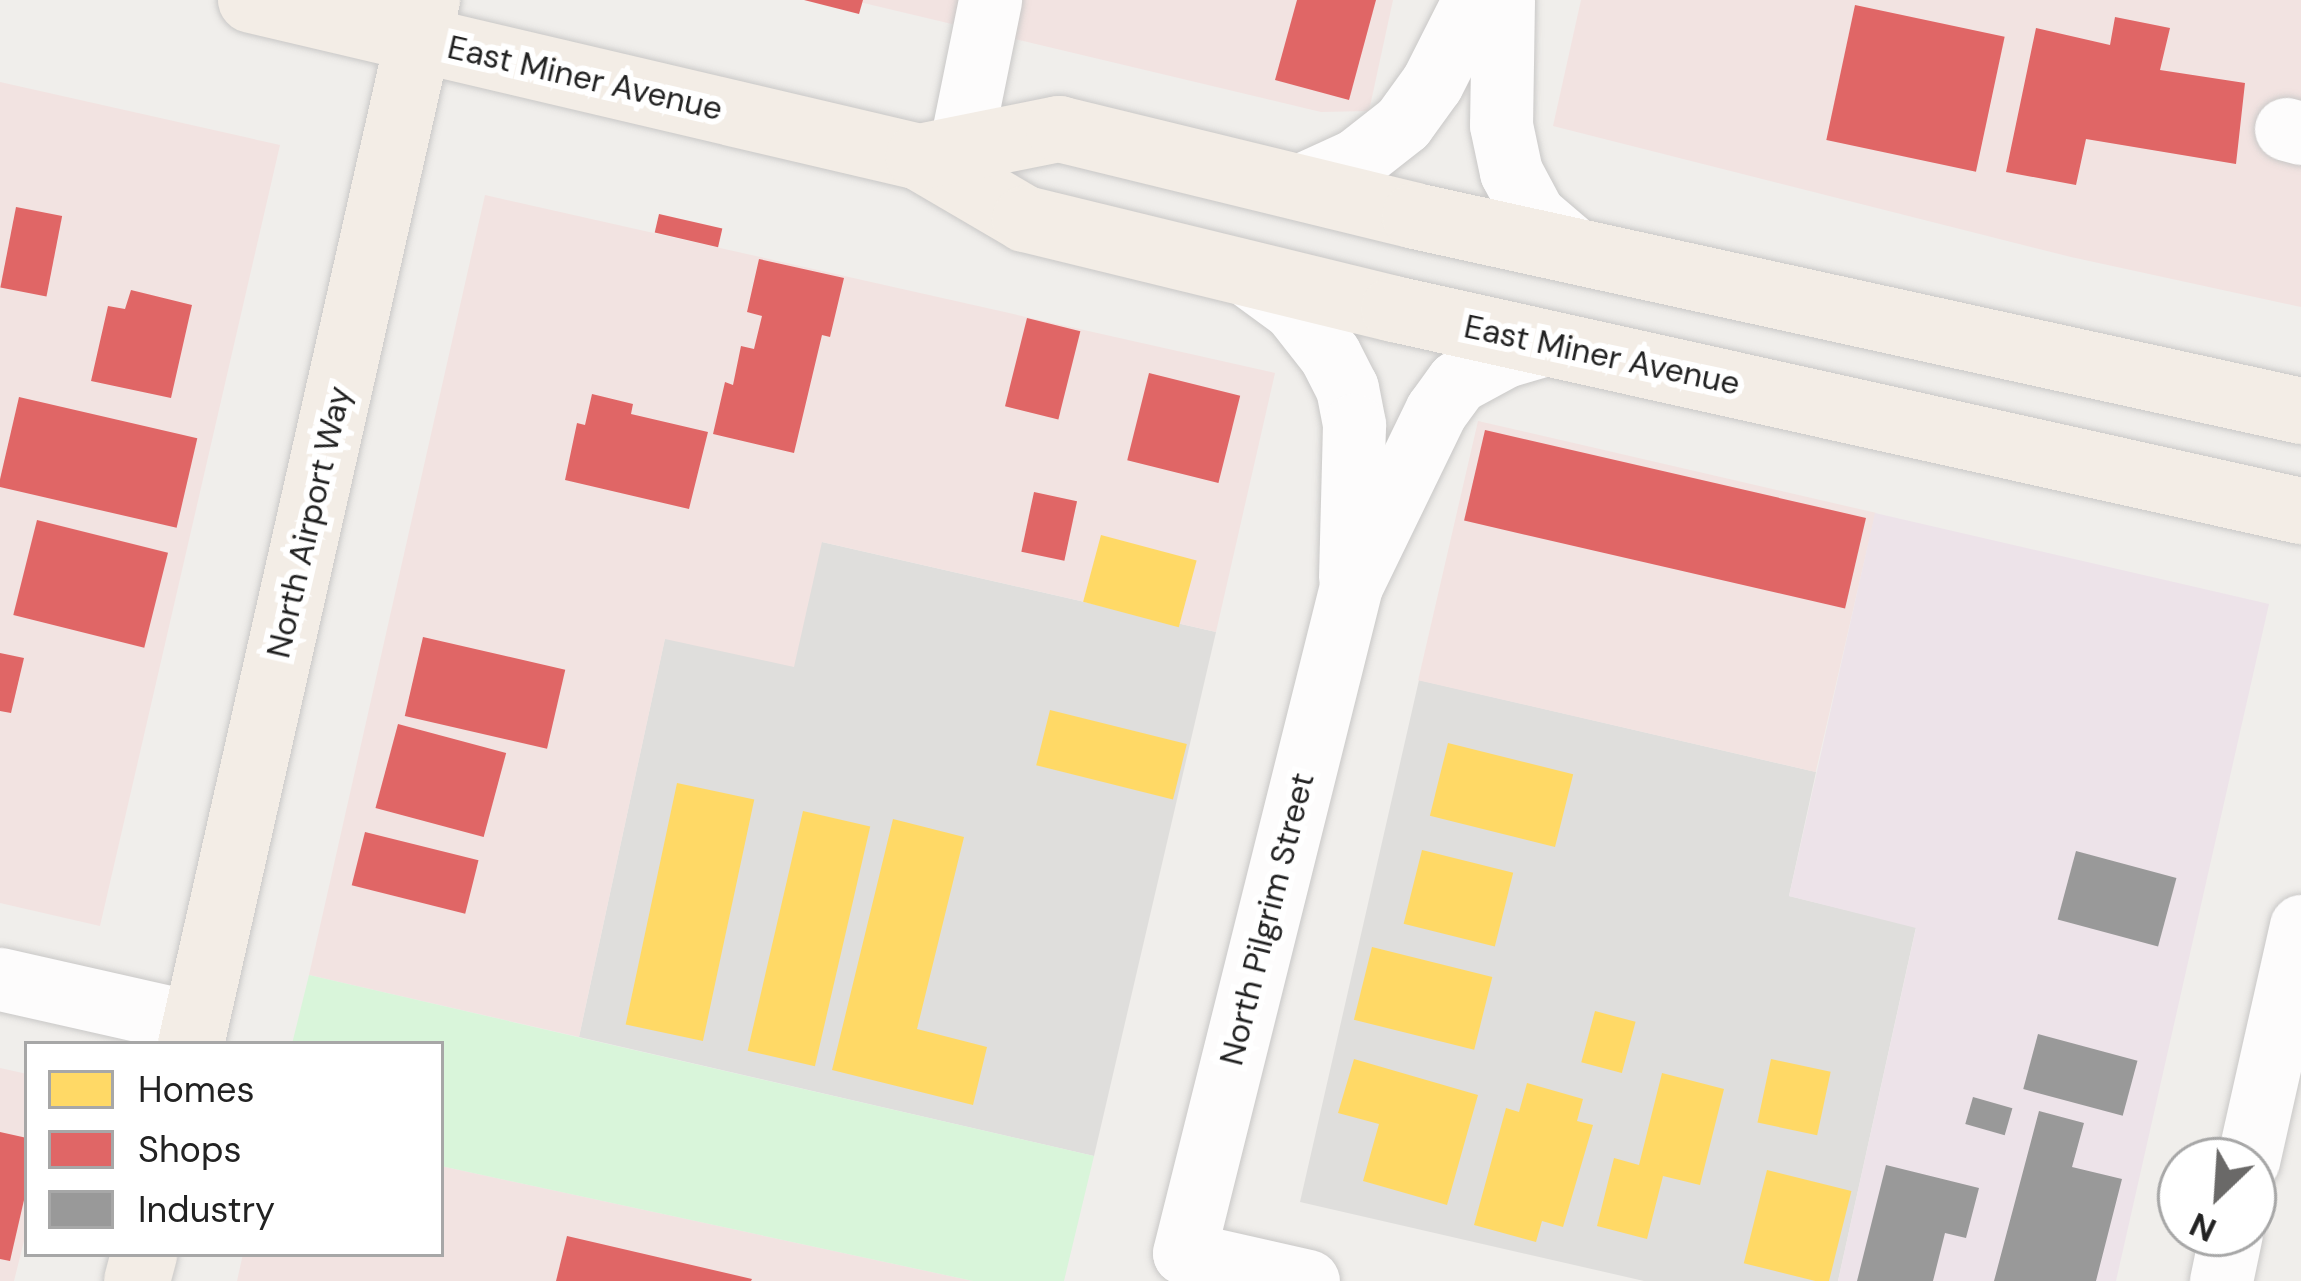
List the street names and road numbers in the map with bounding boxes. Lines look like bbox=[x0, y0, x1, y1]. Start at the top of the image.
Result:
street label: East Miner Avenue bbox=[444, 27, 726, 129]
street label: East Miner Avenue bbox=[1461, 306, 1743, 404]
street label: North Airport Way bbox=[258, 382, 360, 662]
street label: North Pilgrim Street bbox=[1212, 769, 1322, 1069]

